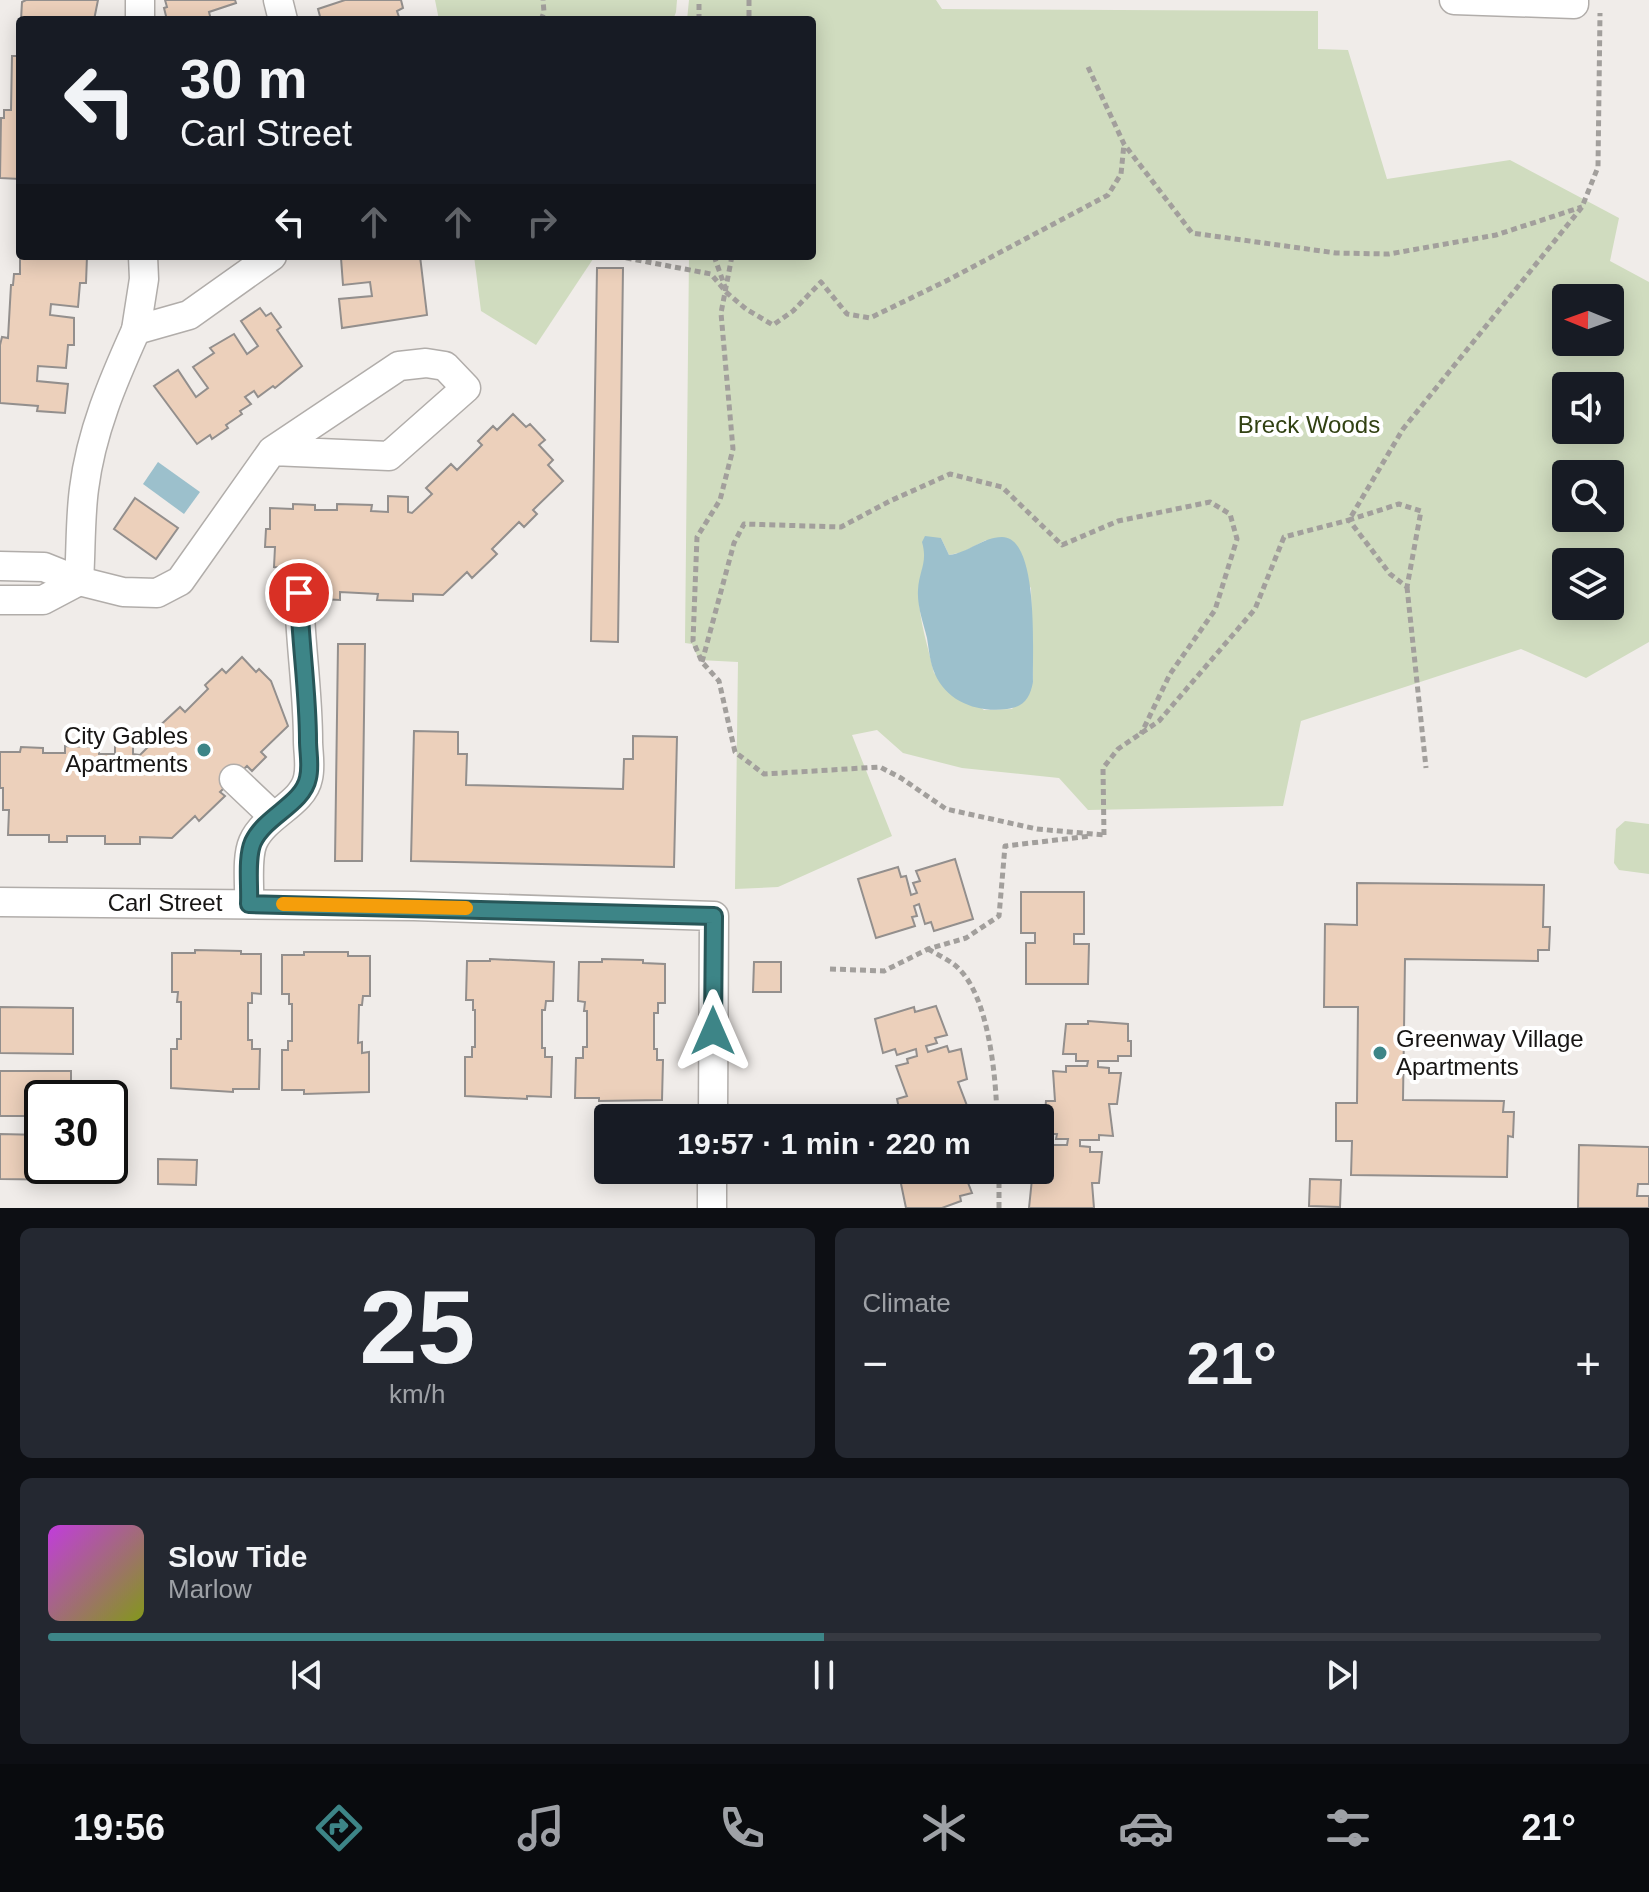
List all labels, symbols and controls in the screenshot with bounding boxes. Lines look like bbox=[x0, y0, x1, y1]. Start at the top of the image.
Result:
text: 30 m bbox=[180, 47, 308, 110]
icon: left bbox=[48, 48, 152, 152]
text: Carl Street bbox=[180, 113, 352, 154]
icon: left bbox=[268, 200, 312, 244]
icon: ahead bbox=[352, 200, 396, 244]
icon: ahead bbox=[436, 200, 480, 244]
icon: right bbox=[520, 200, 564, 244]
north arrow bbox=[1552, 284, 1624, 356]
map controls bbox=[1552, 284, 1624, 620]
button: sound bbox=[1552, 372, 1624, 444]
park label: Breck Woods bbox=[1238, 411, 1380, 438]
button: search bbox=[1552, 460, 1624, 532]
button: layers bbox=[1552, 548, 1624, 620]
pin bbox=[265, 559, 333, 627]
icon: arrive bbox=[277, 571, 321, 615]
place label: City Gables Apartments bbox=[64, 722, 188, 777]
marker: City Gables Apartments bbox=[195, 741, 213, 759]
street label: Carl Street bbox=[108, 889, 223, 916]
position arrow bbox=[671, 989, 755, 1073]
place label: Greenway Village Apartments bbox=[1396, 1025, 1584, 1080]
marker: Greenway Village Apartments bbox=[1371, 1044, 1389, 1062]
speed limit sign: 30 bbox=[24, 1080, 128, 1184]
text: 19:57 · 1 min · 220 m bbox=[677, 1127, 971, 1160]
text: 25 bbox=[359, 1269, 475, 1385]
text: Climate bbox=[863, 1288, 951, 1318]
text: 21° bbox=[1186, 1330, 1277, 1397]
text: − bbox=[863, 1339, 888, 1388]
text: + bbox=[1575, 1339, 1601, 1388]
text: km/h bbox=[389, 1379, 445, 1409]
text: Slow Tide bbox=[168, 1540, 307, 1573]
text: Marlow bbox=[168, 1574, 252, 1604]
icon: previous bbox=[285, 1653, 329, 1697]
icon: pause bbox=[802, 1653, 846, 1697]
icon: next bbox=[1320, 1653, 1364, 1697]
icon: directions bbox=[311, 1800, 367, 1856]
icon: music bbox=[513, 1800, 569, 1856]
icon: phone bbox=[714, 1800, 770, 1856]
icon: climate bbox=[916, 1800, 972, 1856]
icon: car bbox=[1118, 1800, 1174, 1856]
icon: filters bbox=[1320, 1800, 1376, 1856]
text: 19:56 bbox=[73, 1807, 165, 1848]
text: 21° bbox=[1522, 1807, 1576, 1848]

